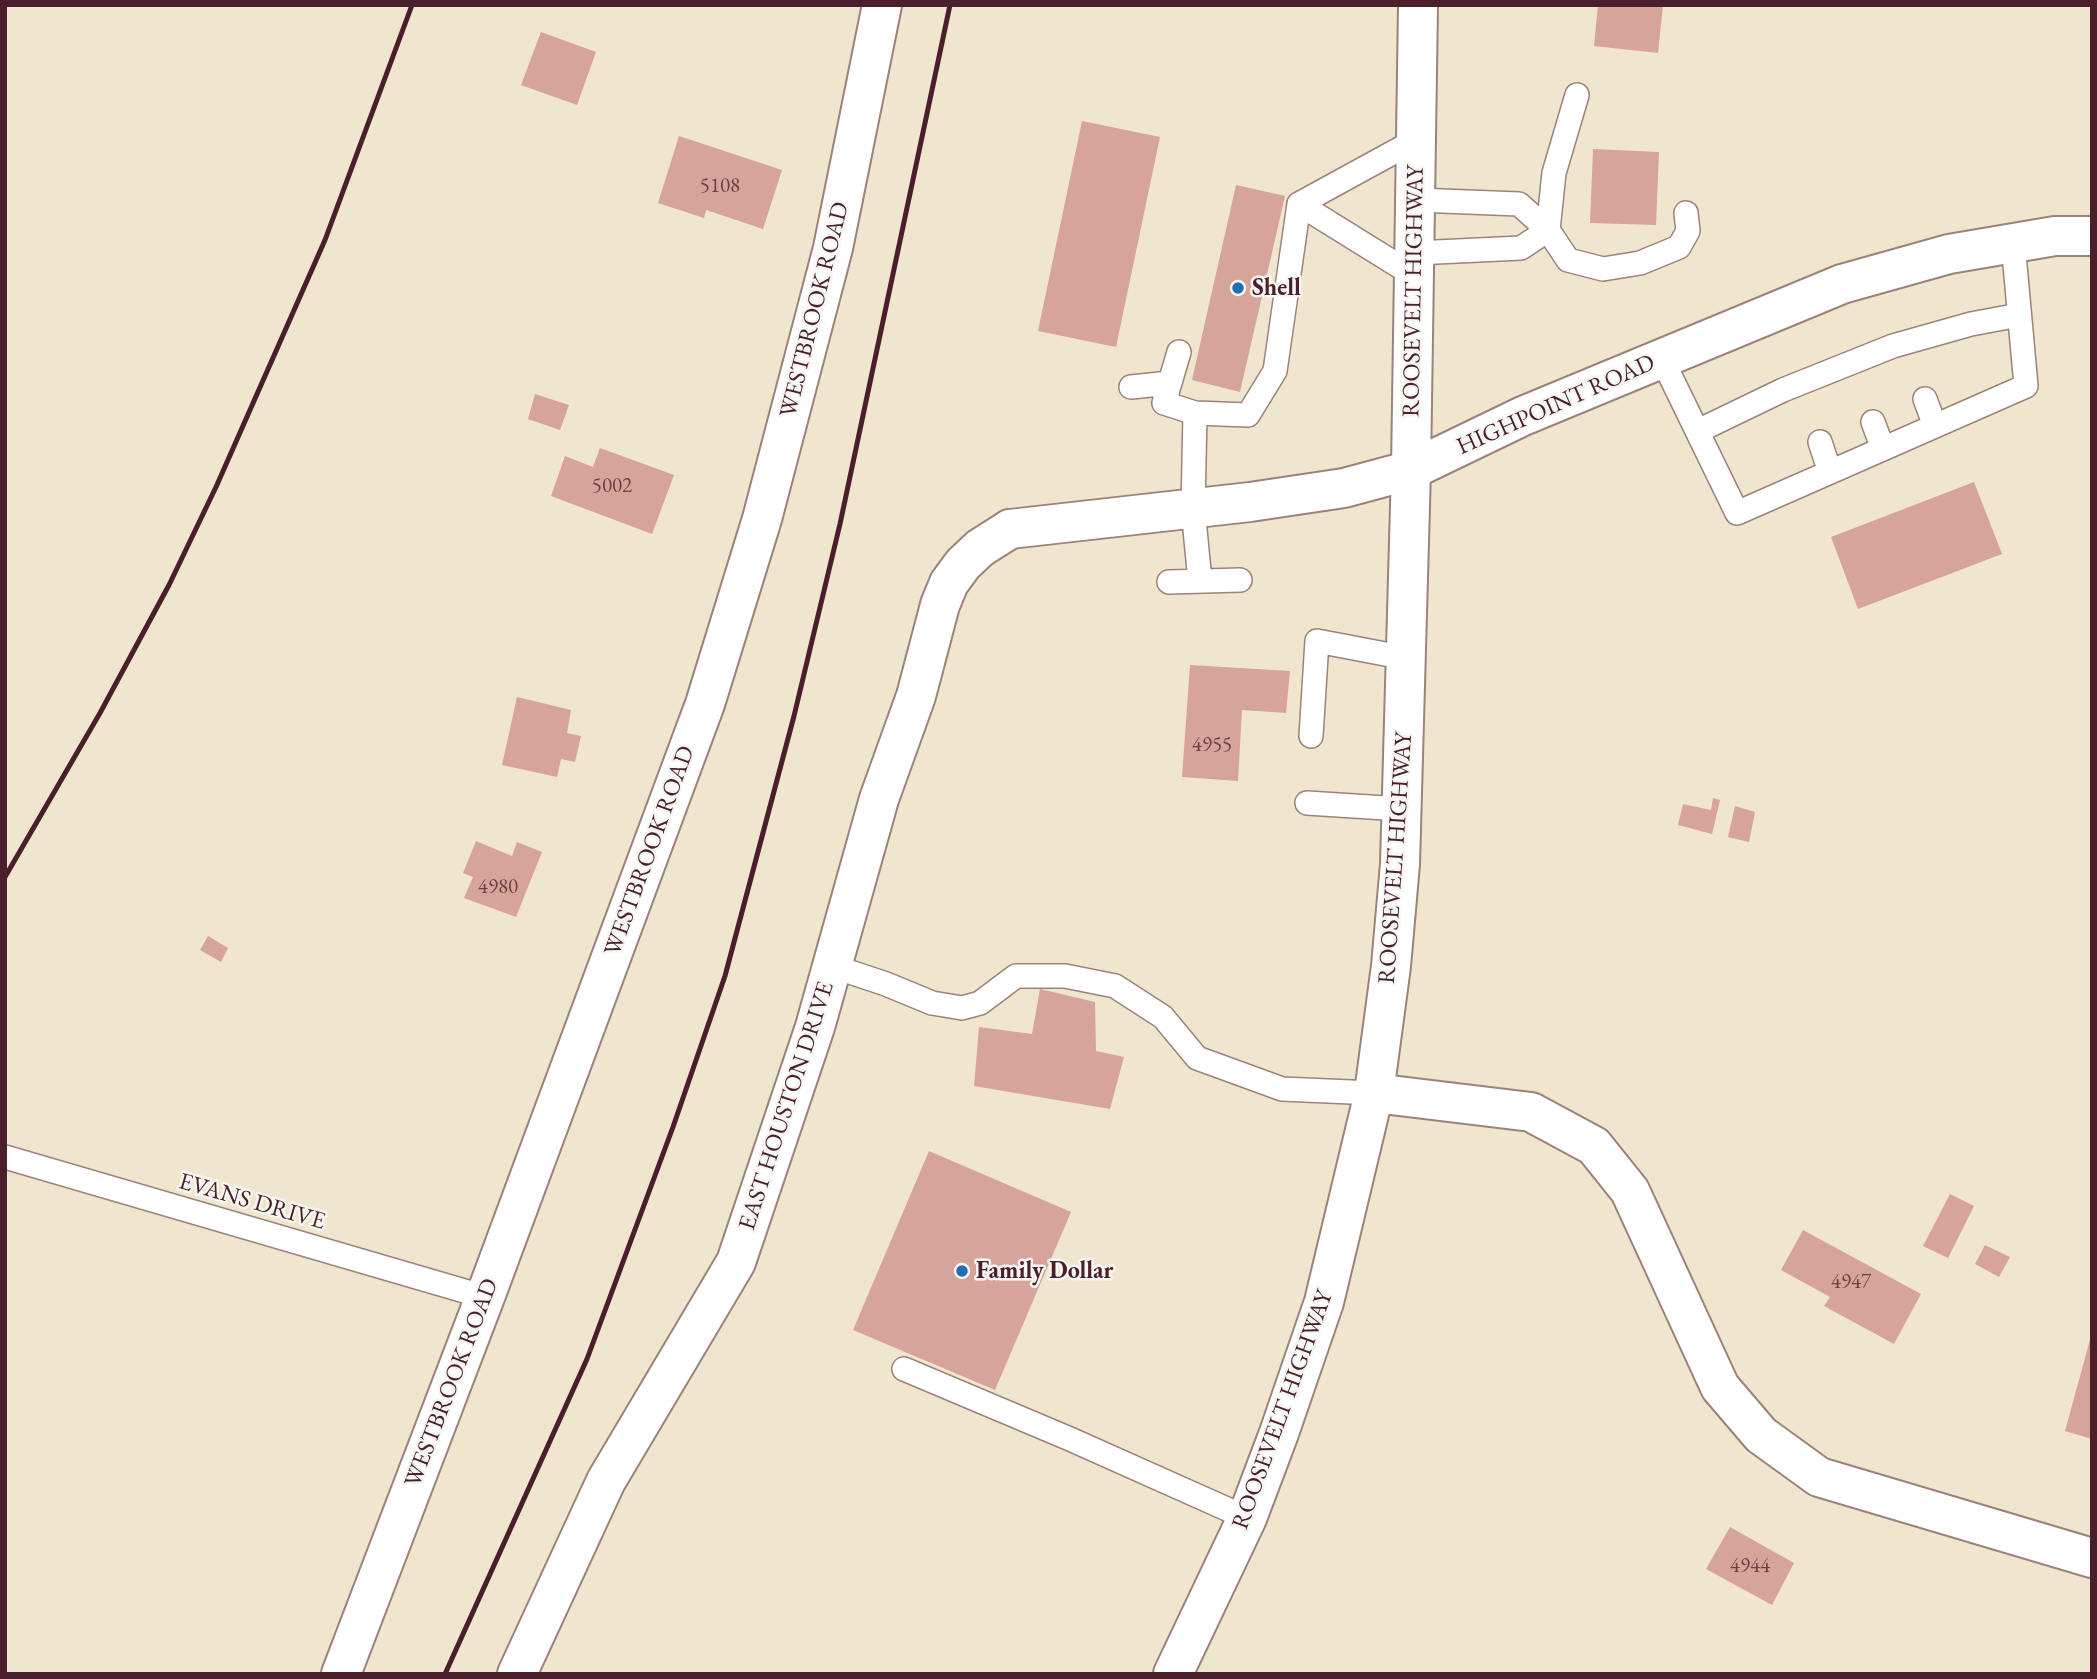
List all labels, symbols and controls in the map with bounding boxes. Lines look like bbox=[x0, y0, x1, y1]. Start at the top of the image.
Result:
street label: ROOSEVELT HIGHWAY bbox=[1397, 165, 1431, 417]
house number: 5108 bbox=[700, 173, 740, 199]
street label: WESTBROOK ROAD bbox=[774, 199, 856, 421]
place label: Shell bbox=[1252, 274, 1301, 302]
marker: Shell bbox=[1230, 280, 1246, 296]
street label: HIGHPOINT ROAD bbox=[1453, 348, 1659, 462]
house number: 5002 bbox=[592, 473, 632, 499]
street label: ROOSEVELT HIGHWAY bbox=[1373, 731, 1419, 985]
house number: 4955 bbox=[1192, 732, 1232, 758]
street label: WESTBROOK ROAD bbox=[599, 742, 701, 960]
house number: 4980 bbox=[478, 874, 518, 900]
street label: EAST HOUSTON DRIVE bbox=[733, 978, 841, 1234]
street label: EVANS DRIVE bbox=[175, 1167, 329, 1237]
place label: Family Dollar bbox=[976, 1257, 1114, 1285]
marker: Family Dollar bbox=[954, 1263, 970, 1279]
house number: 4947 bbox=[1831, 1269, 1871, 1295]
street label: WESTBROOK ROAD bbox=[399, 1275, 505, 1491]
street label: ROOSEVELT HIGHWAY bbox=[1226, 1287, 1340, 1533]
house number: 4944 bbox=[1730, 1553, 1770, 1579]

